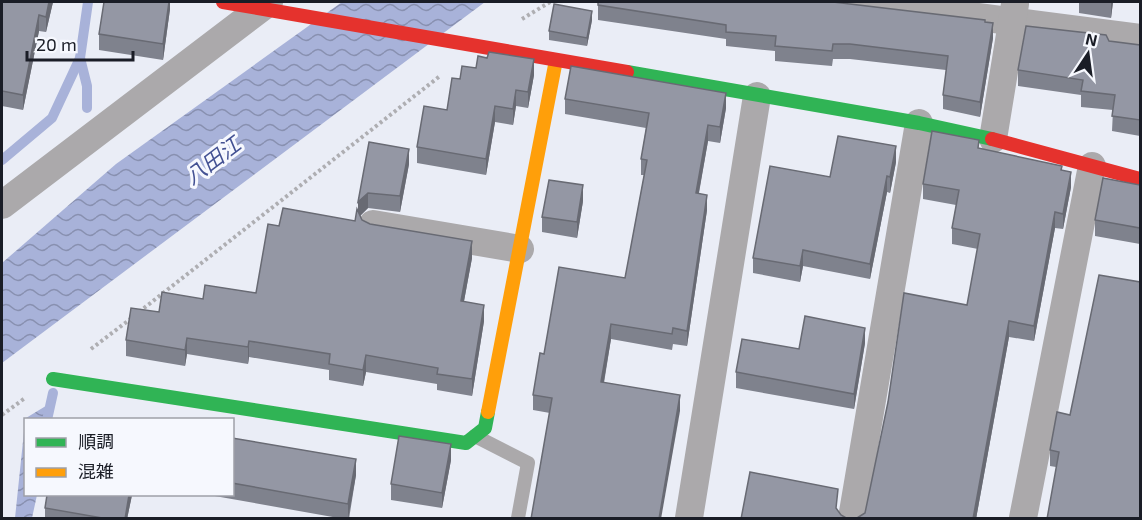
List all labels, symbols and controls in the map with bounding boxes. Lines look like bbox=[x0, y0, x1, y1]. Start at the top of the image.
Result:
scale bar bbox=[27, 24, 134, 62]
north arrow bbox=[1058, 24, 1118, 84]
text: N bbox=[1084, 28, 1099, 49]
text: 20 m bbox=[36, 33, 77, 55]
water label: 八田江 bbox=[179, 130, 246, 189]
legend bbox=[24, 418, 234, 496]
text: 順調 bbox=[78, 430, 114, 452]
text: 混雑 bbox=[78, 460, 114, 482]

